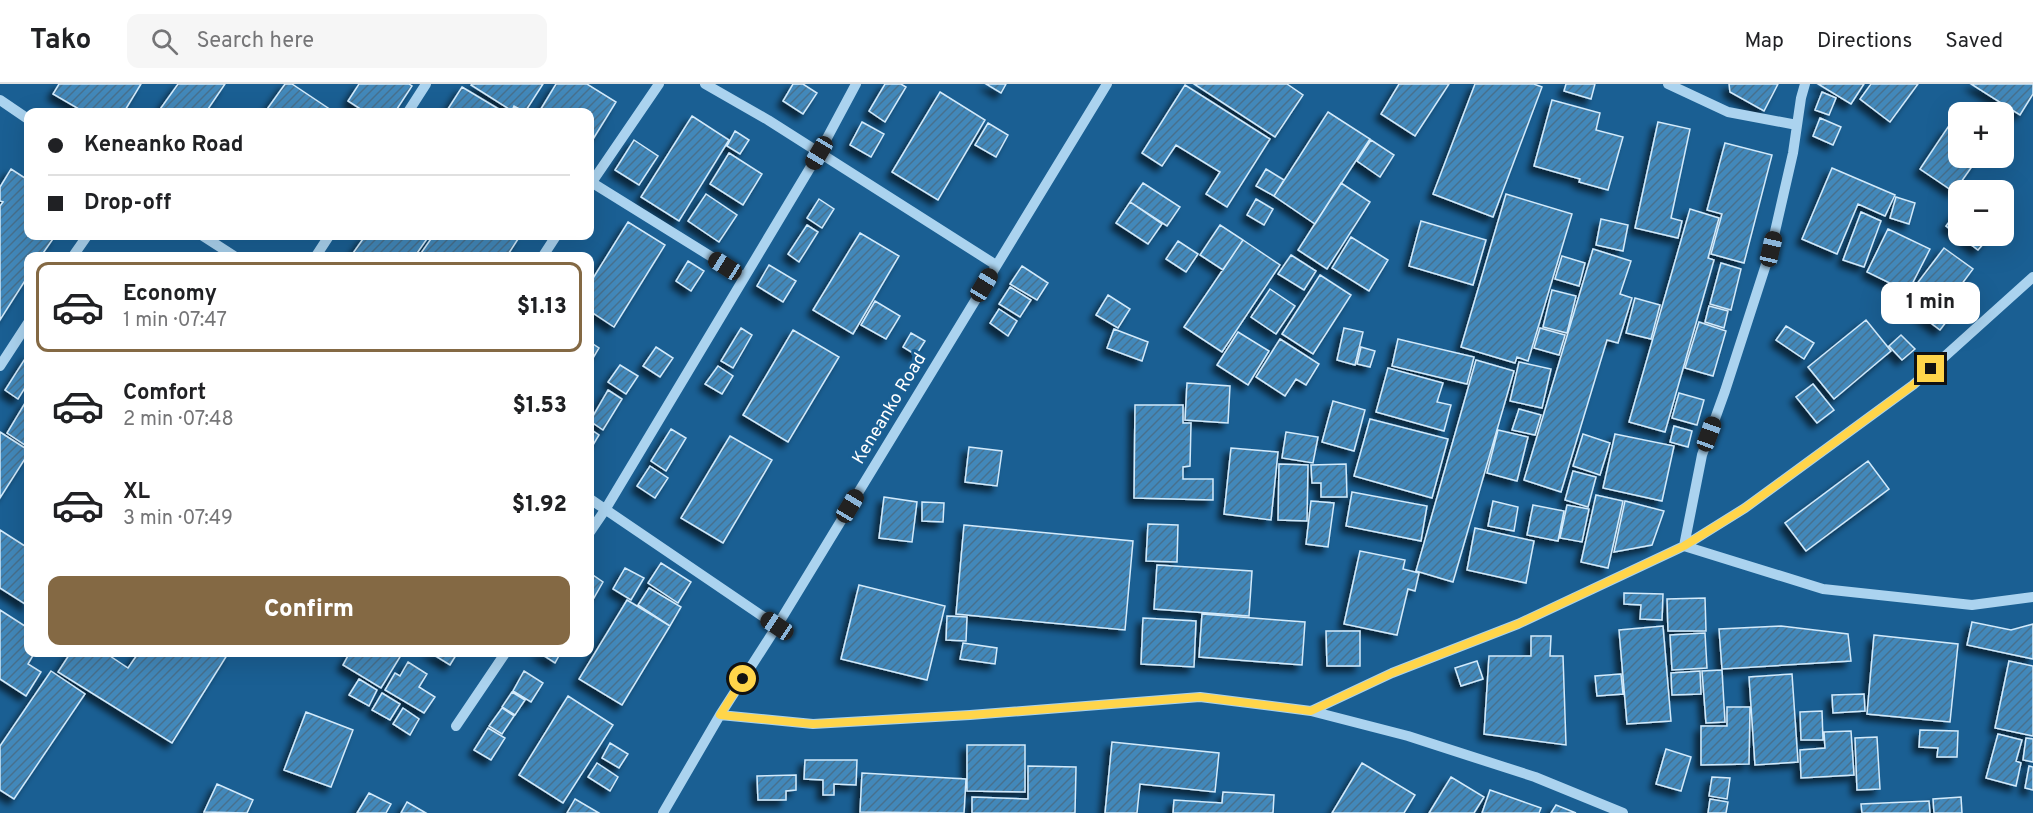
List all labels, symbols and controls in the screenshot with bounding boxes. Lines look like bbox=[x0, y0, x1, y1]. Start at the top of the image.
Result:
search box bbox=[127, 14, 547, 68]
text: Tako bbox=[30, 23, 91, 59]
icon: search bbox=[148, 25, 181, 58]
text: Search here bbox=[196, 28, 314, 55]
text: Map bbox=[1744, 28, 1784, 55]
text: Directions bbox=[1817, 28, 1912, 55]
text: Saved bbox=[1945, 28, 2003, 55]
map controls bbox=[1948, 102, 2014, 246]
button: + bbox=[1948, 102, 2014, 168]
text: Keneanko Road bbox=[84, 132, 244, 159]
car bbox=[802, 133, 836, 173]
button: − bbox=[1948, 180, 2014, 246]
text: Drop-off bbox=[84, 190, 171, 217]
car bbox=[1758, 229, 1784, 269]
car bbox=[705, 249, 745, 283]
car bbox=[967, 265, 1001, 305]
icon: car bbox=[51, 280, 105, 334]
text: Economy bbox=[123, 281, 217, 308]
callout: 1 min bbox=[1882, 282, 1980, 324]
text: 1 min bbox=[1906, 290, 1955, 316]
text: $1.13 bbox=[517, 294, 567, 321]
text: 1 min · 07:47 bbox=[123, 308, 227, 334]
street label: Keneanko Road bbox=[848, 349, 932, 469]
route end bbox=[1917, 355, 1944, 382]
icon: car bbox=[51, 379, 105, 433]
text: Comfort bbox=[123, 380, 206, 407]
text: $1.53 bbox=[512, 393, 567, 420]
text: 2 min · 07:48 bbox=[123, 407, 234, 433]
car bbox=[1694, 414, 1724, 454]
icon: car bbox=[51, 478, 105, 532]
text: XL bbox=[123, 479, 150, 506]
car bbox=[833, 486, 867, 526]
text: $1.92 bbox=[512, 492, 567, 519]
text: 3 min · 07:49 bbox=[123, 506, 233, 532]
button: Confirm bbox=[48, 576, 570, 645]
car bbox=[757, 608, 797, 644]
route start bbox=[729, 665, 756, 692]

